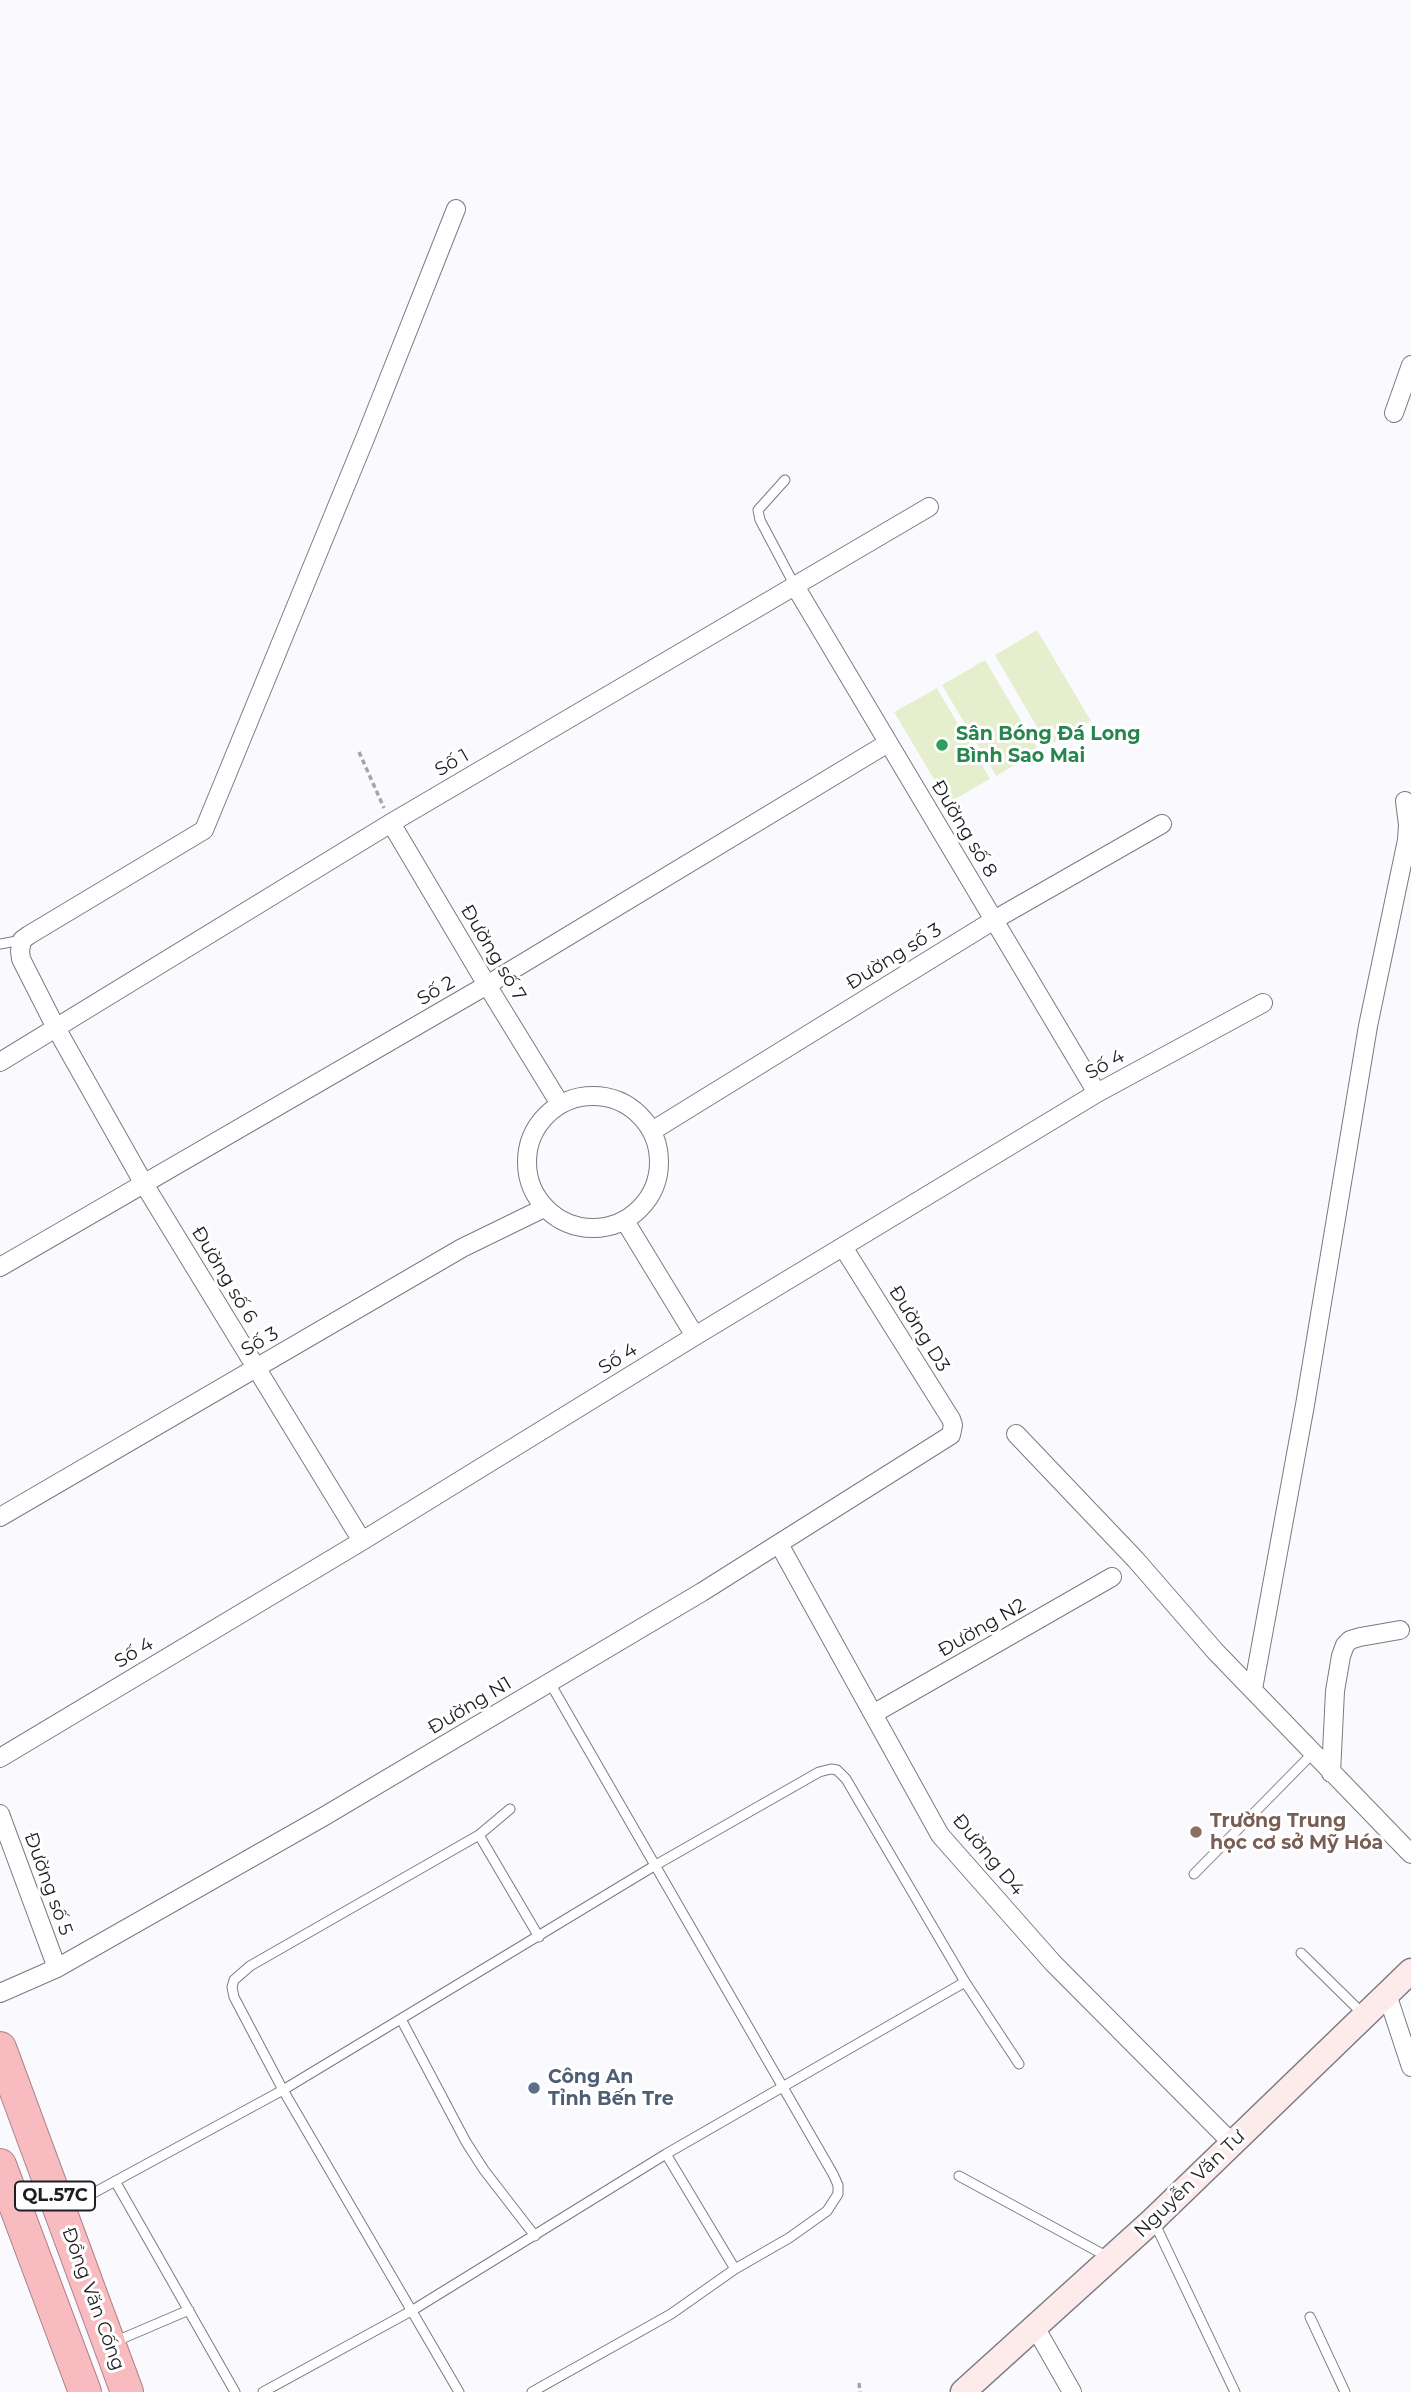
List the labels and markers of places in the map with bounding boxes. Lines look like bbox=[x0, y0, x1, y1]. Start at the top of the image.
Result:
place label: Sân Bóng Đá Long Bình Sao Mai bbox=[956, 723, 1141, 767]
marker: Sân Bóng Đá Long Bình Sao Mai bbox=[934, 737, 950, 753]
place label: Trường Trung học cơ sở Mỹ Hóa bbox=[1210, 1810, 1383, 1854]
marker: Trường Trung học cơ sở Mỹ Hóa bbox=[1188, 1824, 1204, 1840]
place label: Công An Tỉnh Bến Tre bbox=[548, 2066, 674, 2110]
marker: Công An Tỉnh Bến Tre bbox=[526, 2080, 542, 2096]

